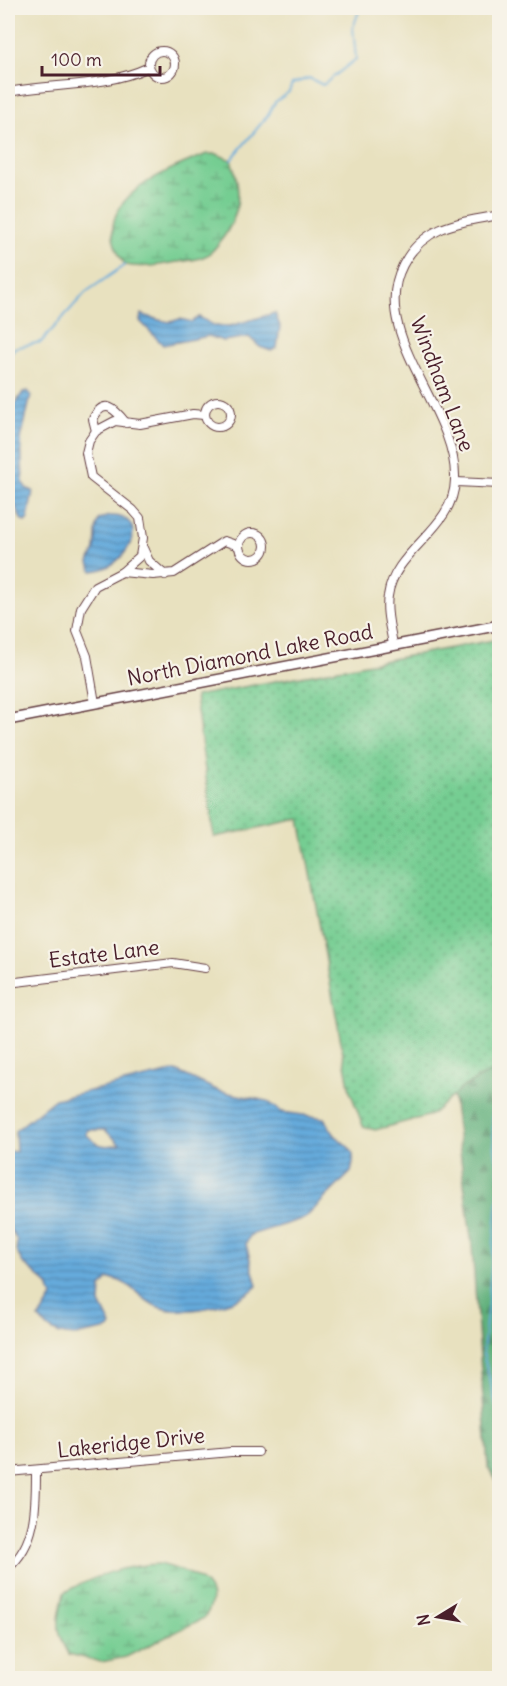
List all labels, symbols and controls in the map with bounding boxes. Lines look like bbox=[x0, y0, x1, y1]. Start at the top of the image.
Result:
scale bar bbox=[42, 39, 160, 77]
text: 100 m bbox=[51, 48, 102, 71]
street label: Windham Lane bbox=[404, 312, 481, 455]
street label: North Diamond Lake Road bbox=[125, 617, 375, 692]
street label: Estate Lane bbox=[47, 933, 161, 974]
street label: Lakeridge Drive bbox=[56, 1421, 206, 1464]
north arrow bbox=[408, 1587, 468, 1647]
text: N bbox=[412, 1613, 434, 1627]

